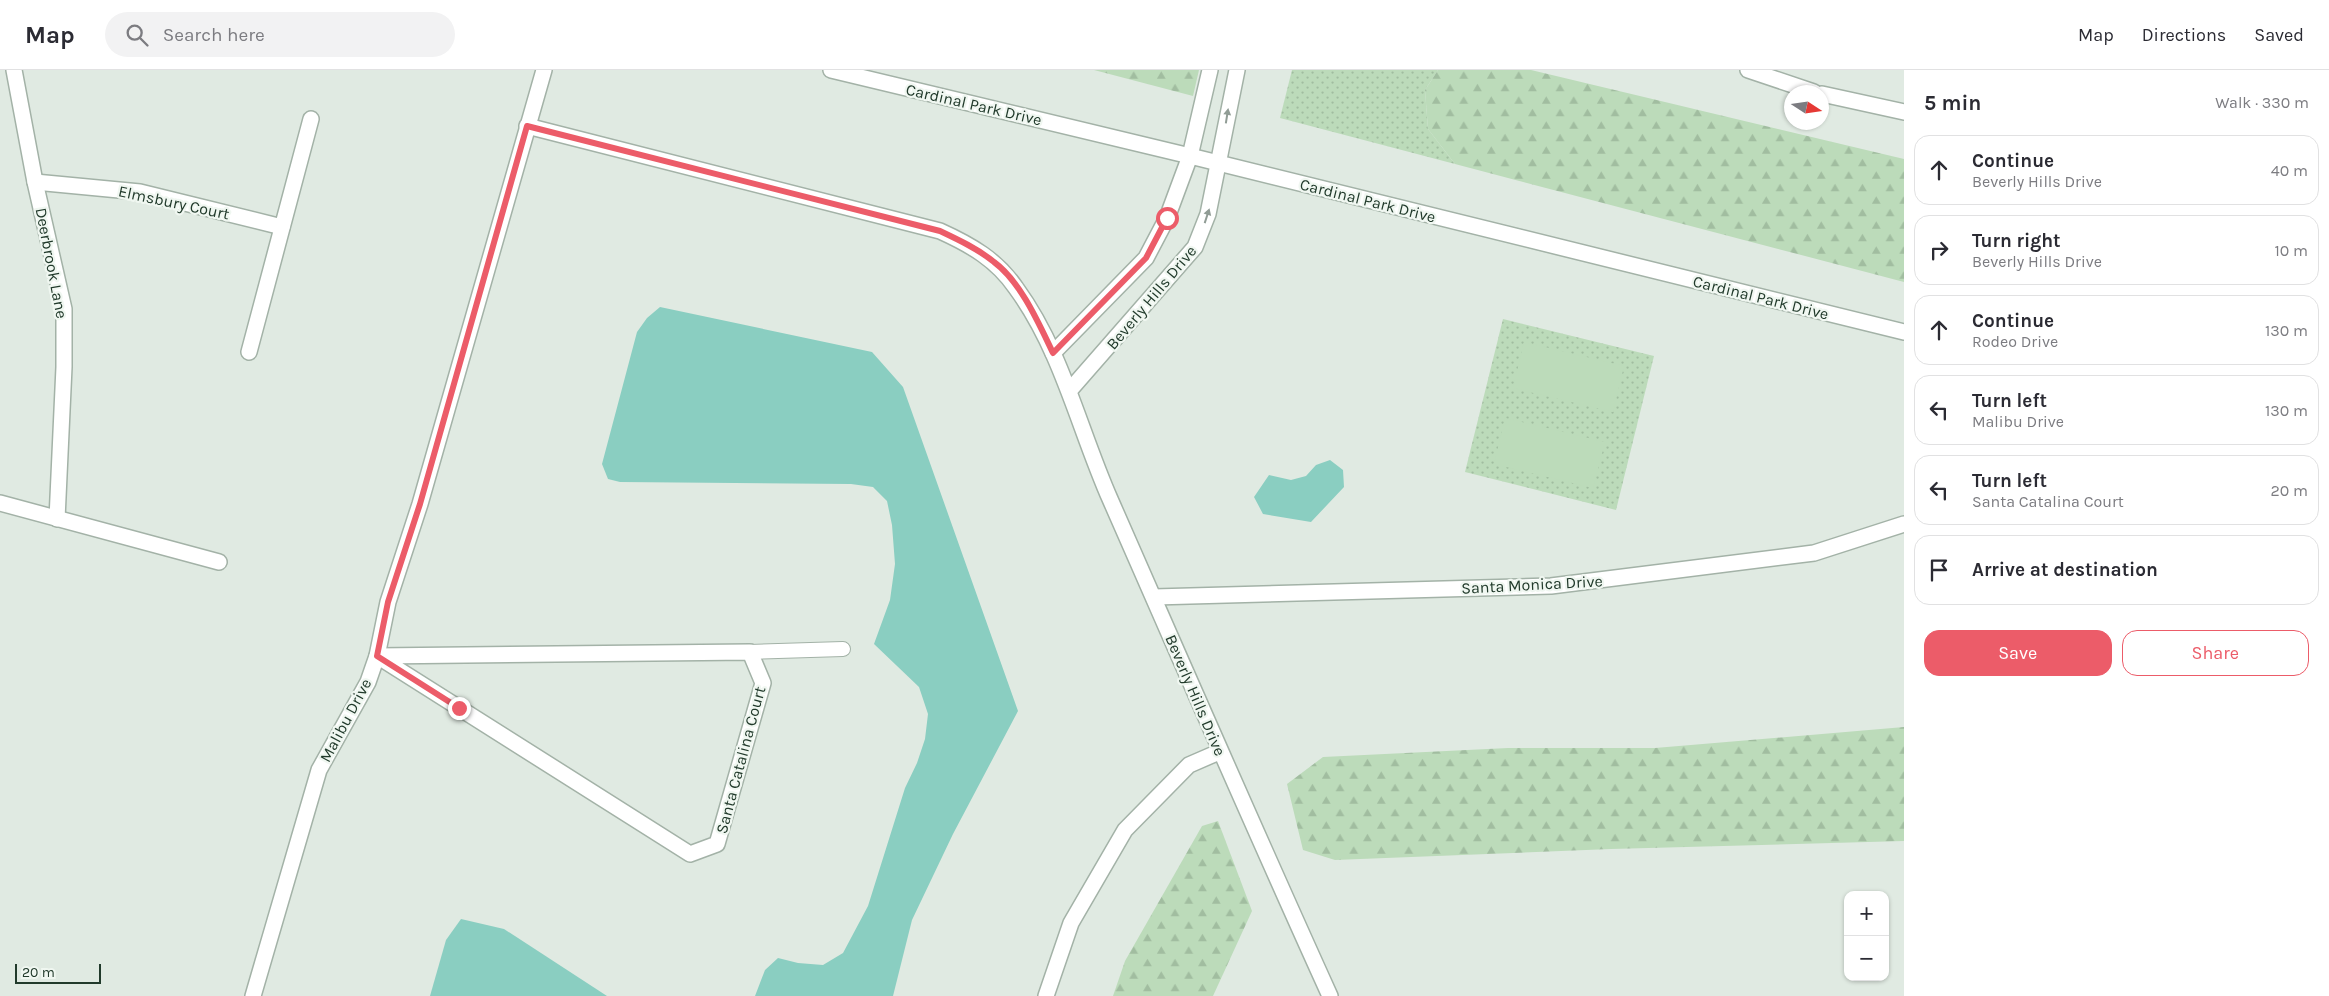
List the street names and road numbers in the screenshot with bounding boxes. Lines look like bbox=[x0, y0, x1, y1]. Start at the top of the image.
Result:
street label: Cardinal Park Drive bbox=[904, 80, 1044, 129]
street label: Cardinal Park Drive bbox=[1298, 174, 1438, 227]
street label: Elmsbury Court bbox=[117, 181, 231, 224]
street label: Deerbrook Lane bbox=[31, 206, 72, 320]
street label: Beverly Hills Drive bbox=[1102, 241, 1200, 353]
street label: Cardinal Park Drive bbox=[1691, 271, 1831, 324]
street label: Santa Monica Drive bbox=[1461, 571, 1603, 598]
street label: Beverly Hills Drive bbox=[1161, 632, 1230, 759]
street label: Malibu Drive bbox=[315, 675, 375, 765]
street label: Santa Catalina Court bbox=[712, 684, 769, 836]

